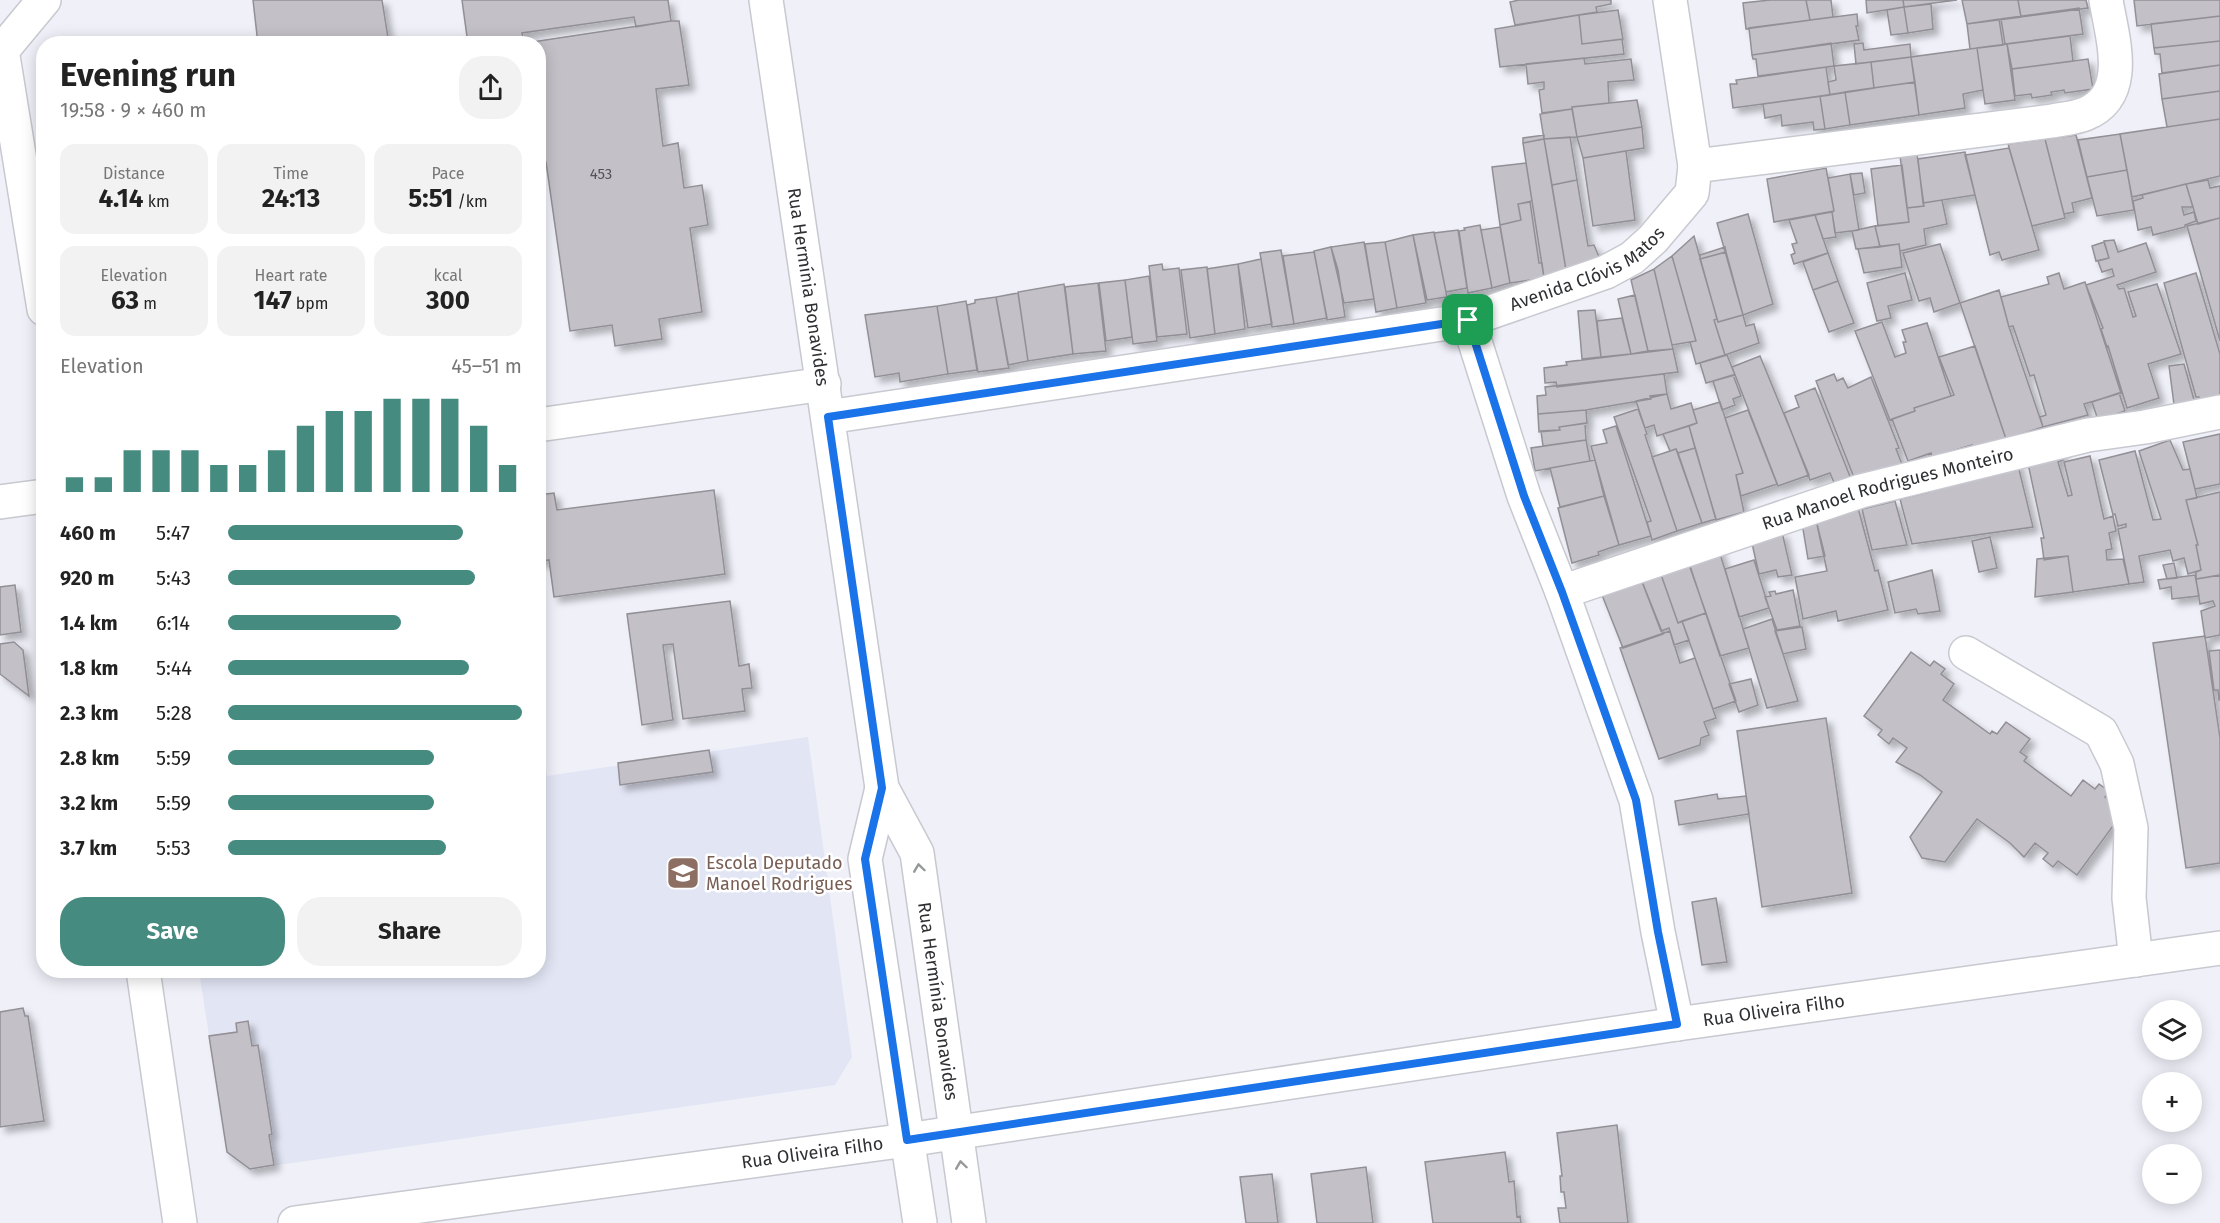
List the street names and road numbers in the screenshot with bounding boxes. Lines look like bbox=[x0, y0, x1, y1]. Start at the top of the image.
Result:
street label: Rua Hermínia Bonavides bbox=[783, 186, 834, 388]
street label: Avenida Clóvis Matos bbox=[1507, 222, 1669, 316]
street label: Rua Manoel Rodrigues Monteiro bbox=[1759, 443, 2016, 535]
street label: Rua Hermínia Bonavides bbox=[913, 901, 963, 1102]
street label: Rua Oliveira Filho bbox=[1701, 990, 1846, 1031]
street label: Rua Oliveira Filho bbox=[740, 1132, 885, 1173]

